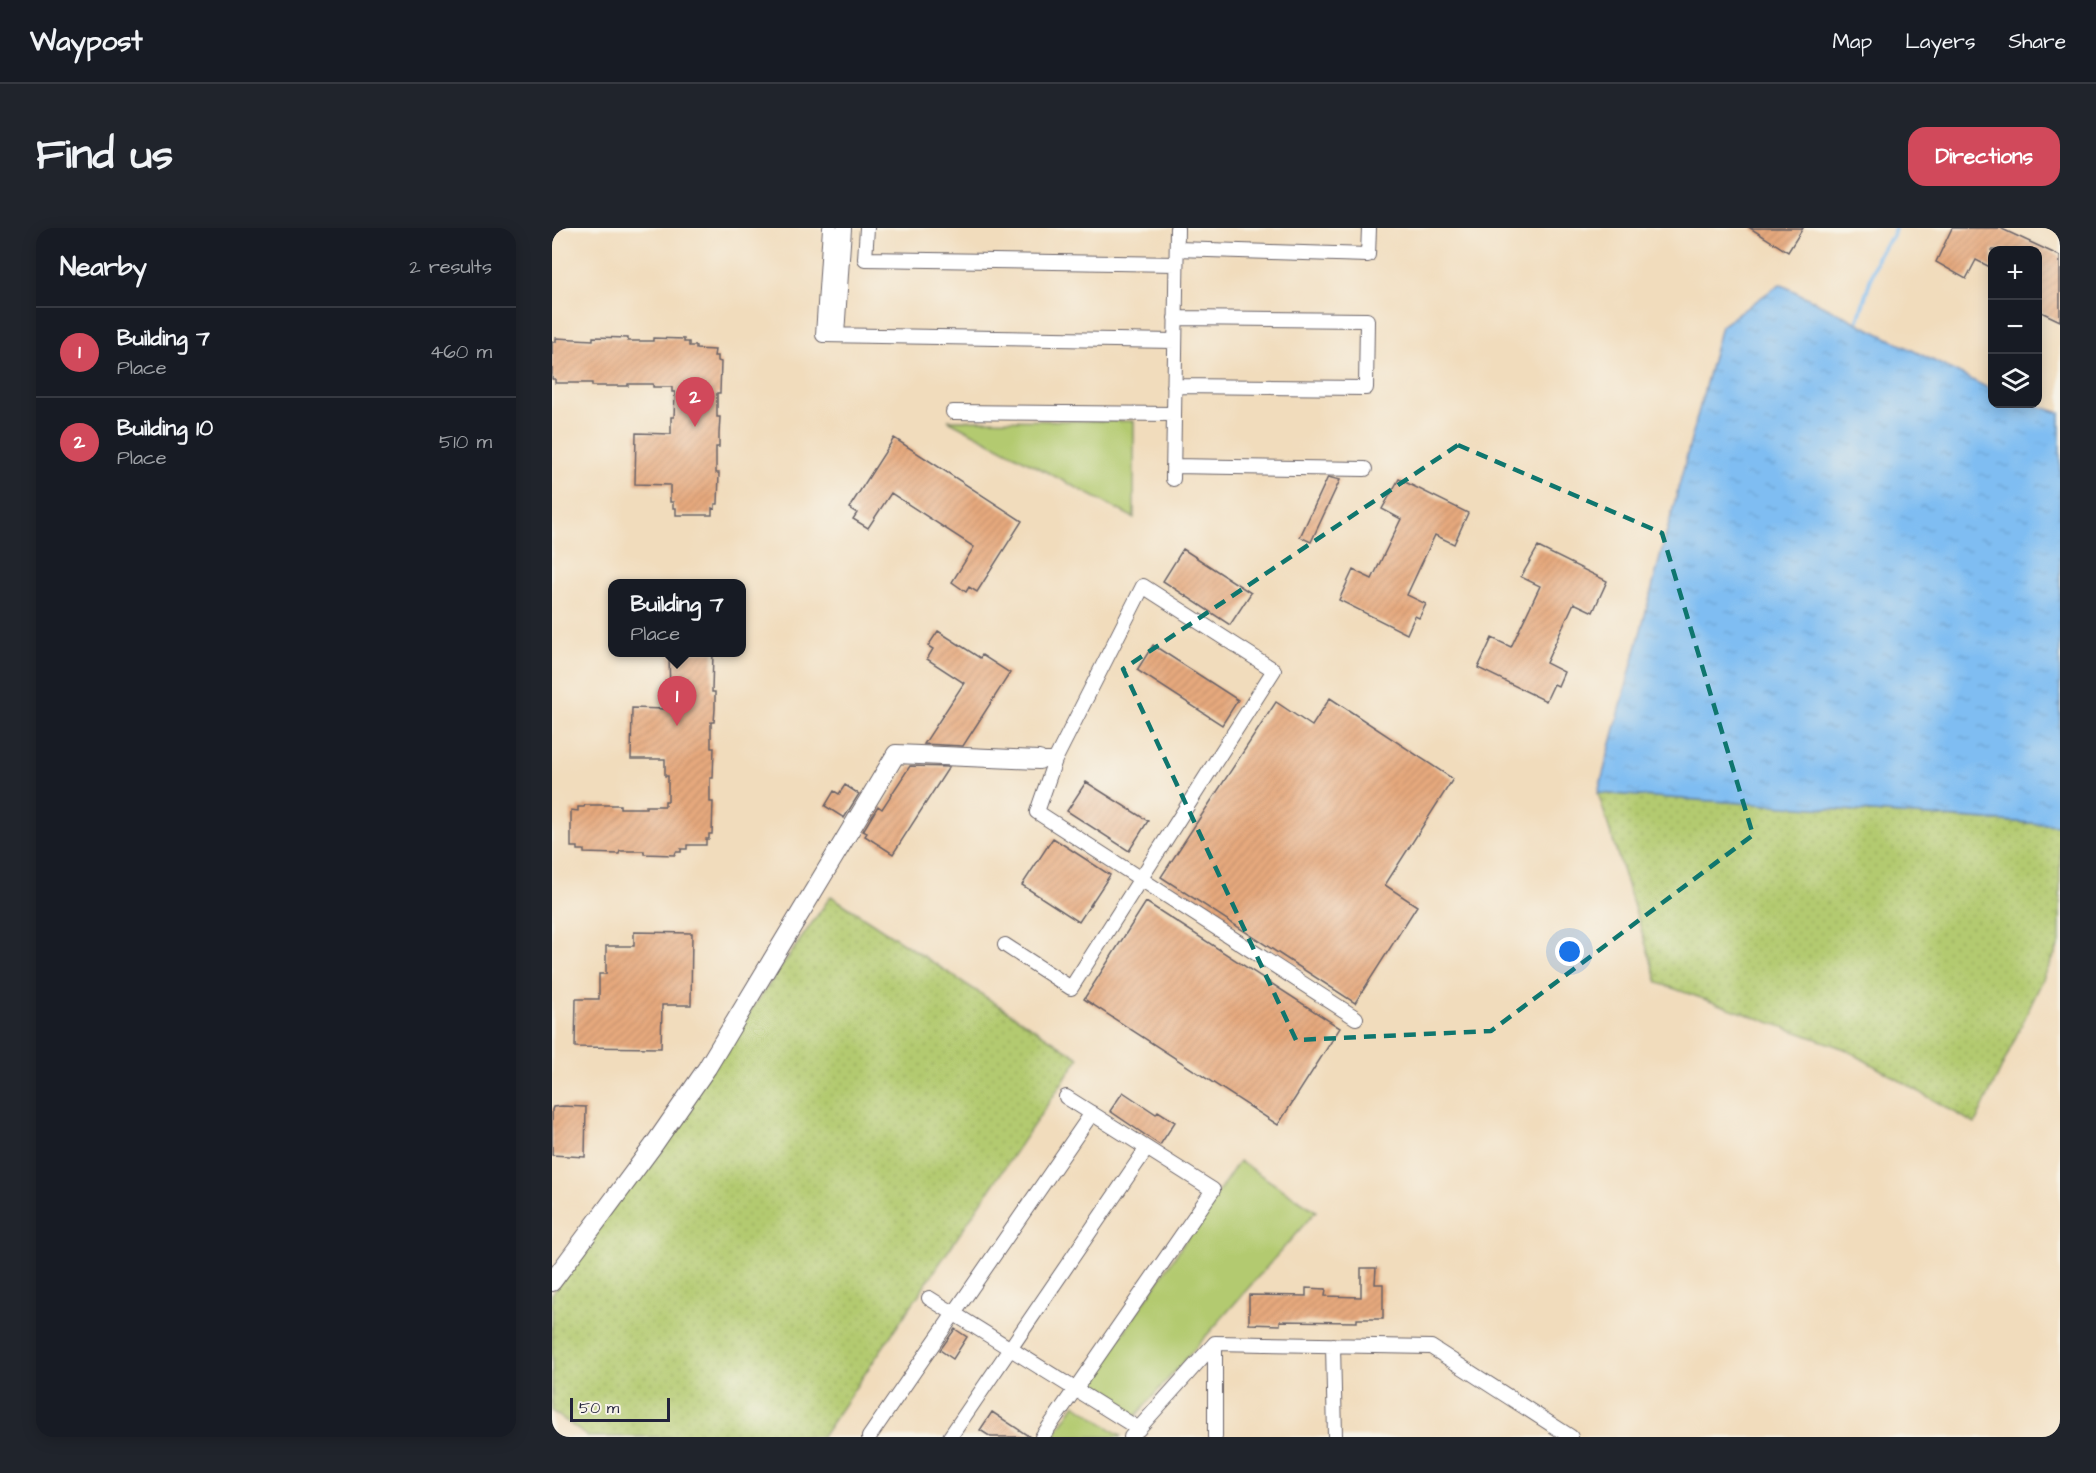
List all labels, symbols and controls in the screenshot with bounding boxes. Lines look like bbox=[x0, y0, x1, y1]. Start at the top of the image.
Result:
text: Waypost bbox=[30, 22, 143, 61]
text: Map bbox=[1832, 27, 1872, 56]
text: Layers bbox=[1905, 27, 1975, 56]
text: Share bbox=[2008, 27, 2066, 56]
text: Find us bbox=[36, 127, 173, 185]
button: Directions bbox=[1908, 127, 2060, 186]
map controls bbox=[1988, 246, 2042, 408]
button: + bbox=[1988, 246, 2042, 300]
text: Nearby bbox=[60, 249, 147, 285]
text: 2 results bbox=[409, 253, 492, 281]
button: − bbox=[1988, 300, 2042, 354]
text: Building 7 bbox=[117, 323, 210, 354]
text: 1 bbox=[78, 338, 81, 366]
text: 460 m bbox=[430, 338, 492, 366]
text: Place bbox=[117, 354, 167, 382]
button: layers bbox=[1988, 354, 2042, 408]
pin: 2 bbox=[676, 378, 714, 427]
text: Building 10 bbox=[117, 413, 213, 444]
text: 2 bbox=[74, 428, 85, 456]
text: 510 m bbox=[439, 428, 492, 456]
text: Place bbox=[117, 444, 167, 472]
popup bbox=[608, 579, 746, 657]
text: Building 7 bbox=[631, 589, 723, 620]
text: Place bbox=[631, 620, 680, 648]
pin: 1 bbox=[658, 676, 696, 726]
your location bbox=[1555, 937, 1584, 966]
scale bar bbox=[570, 1395, 670, 1422]
text: 50 m bbox=[579, 1397, 619, 1419]

